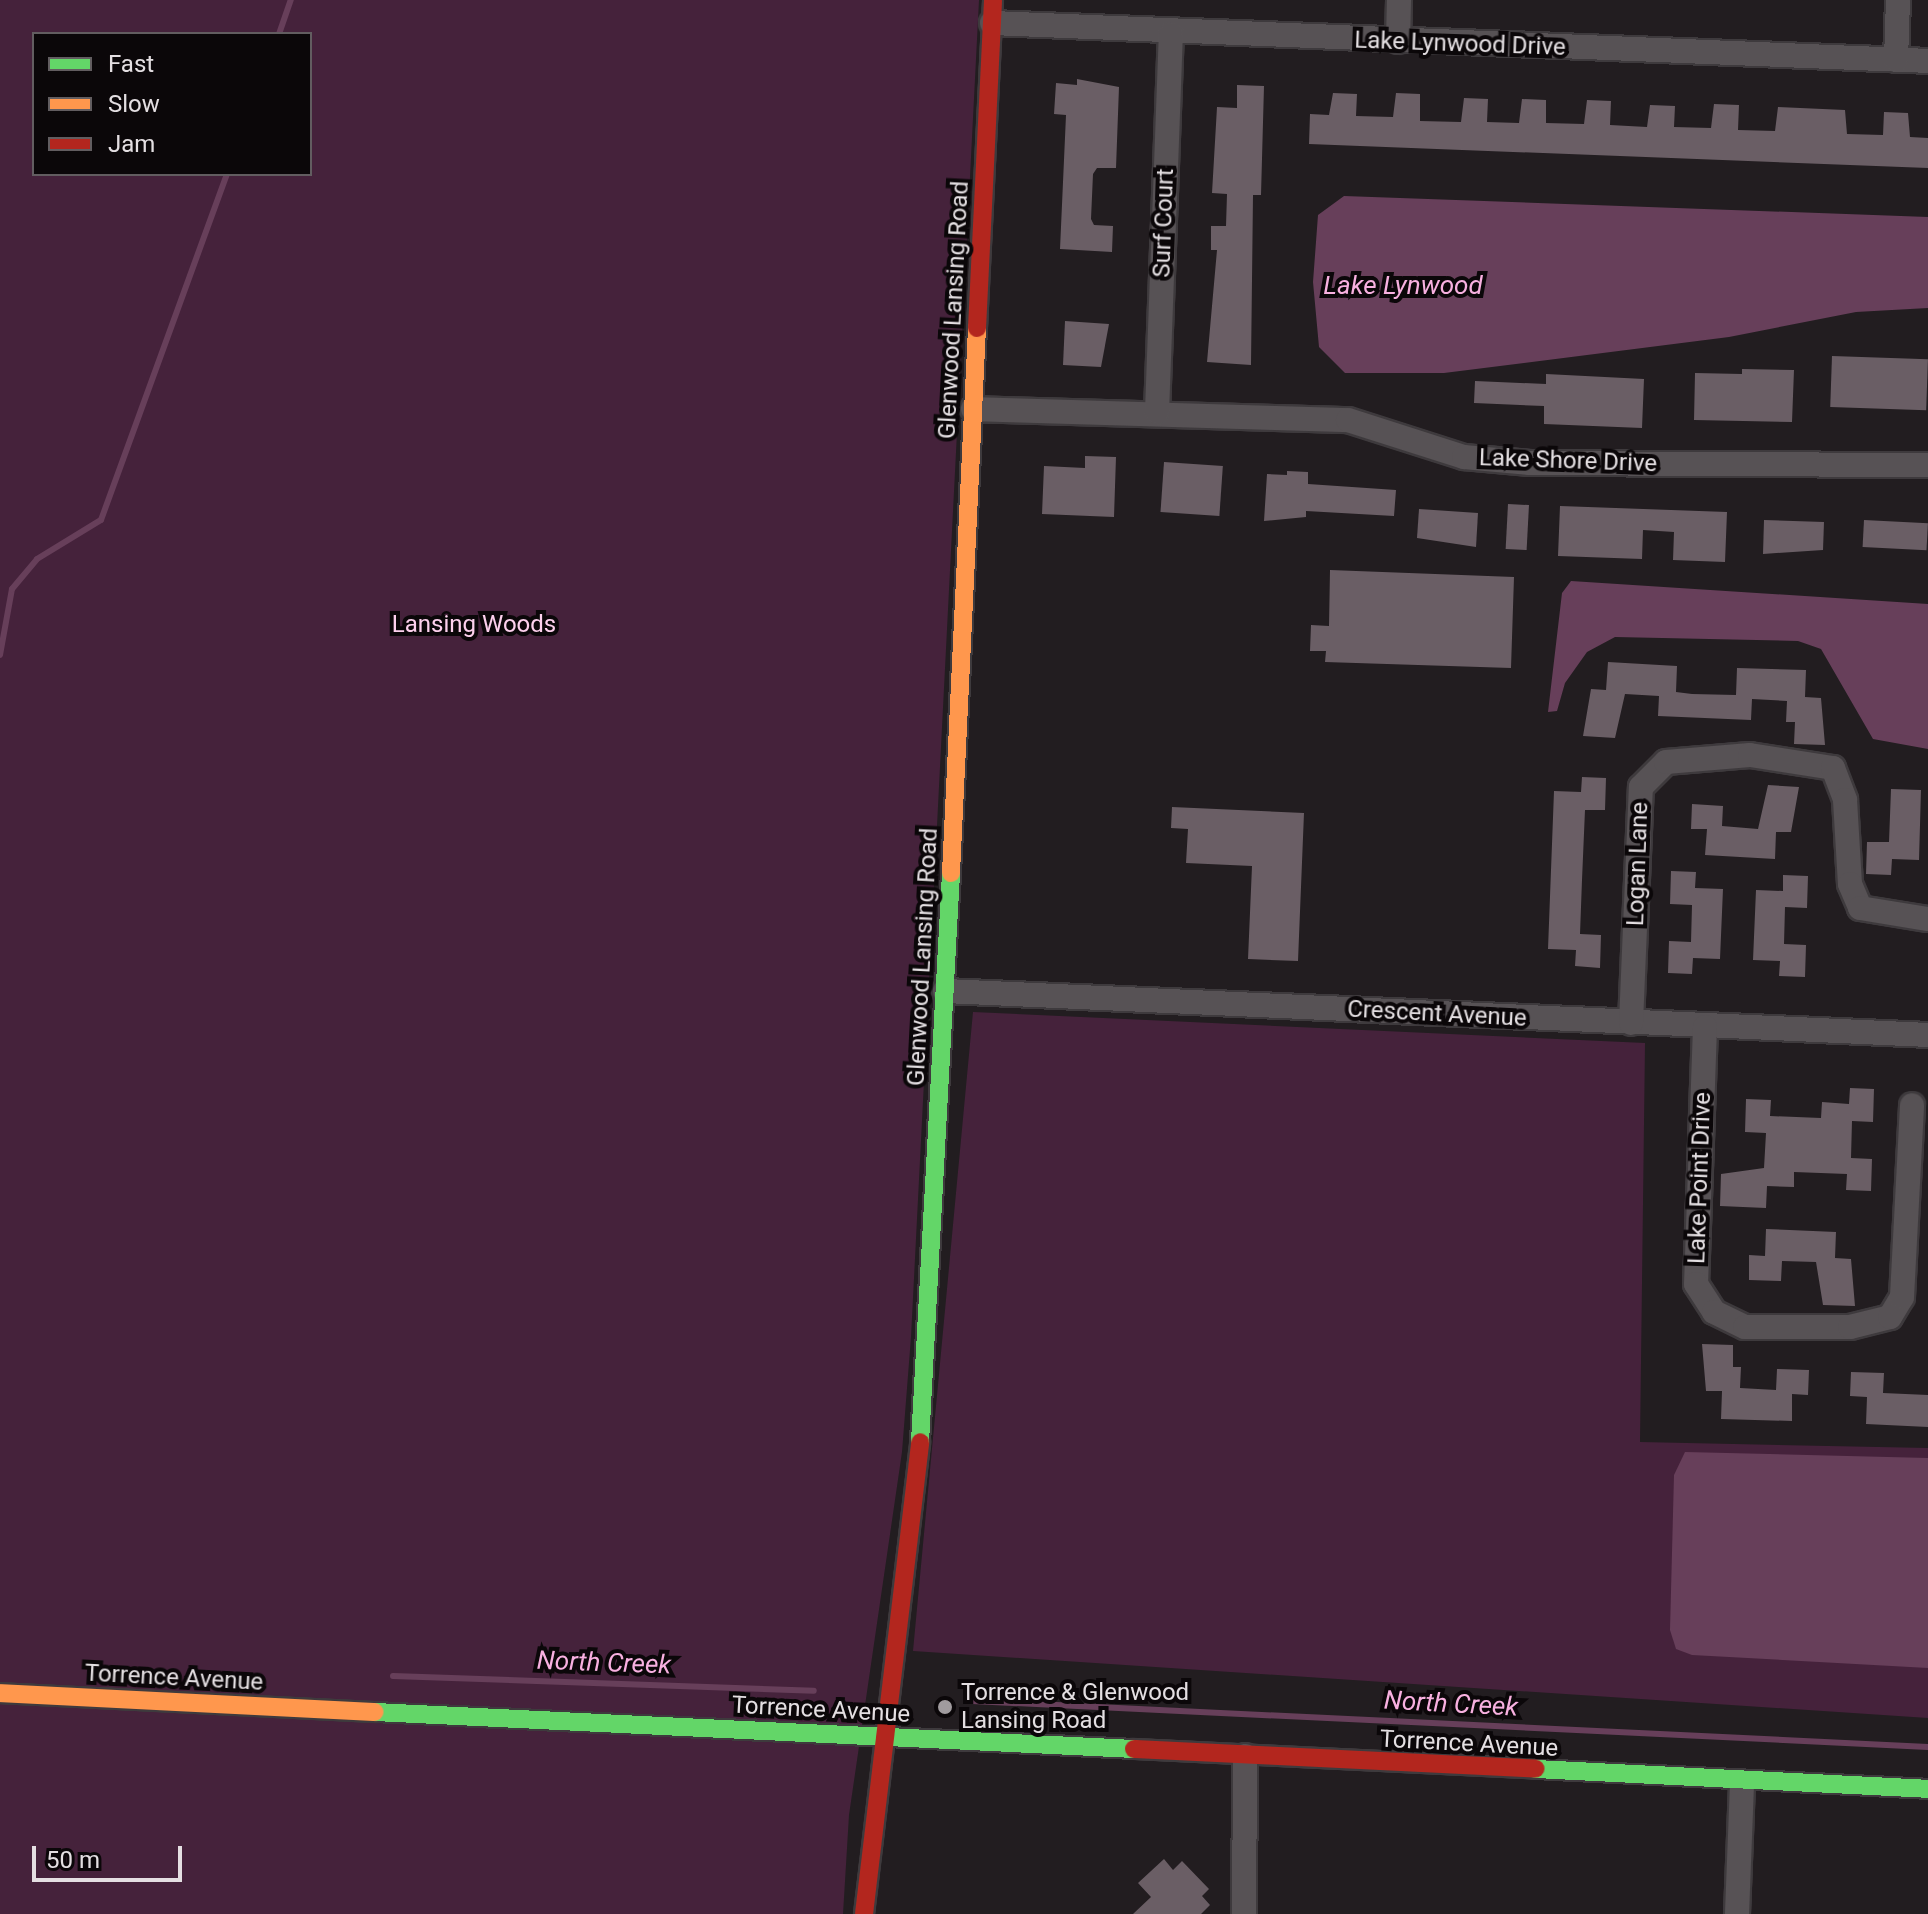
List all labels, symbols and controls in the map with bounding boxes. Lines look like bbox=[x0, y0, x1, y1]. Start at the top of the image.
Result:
street label: Lake Lynwood Drive bbox=[1354, 26, 1566, 62]
legend bbox=[32, 32, 312, 176]
text: Fast bbox=[108, 50, 154, 78]
text: Slow bbox=[108, 90, 160, 118]
text: Jam bbox=[108, 130, 155, 158]
street label: Surf Court bbox=[1148, 168, 1180, 278]
street label: Glenwood Lansing Road bbox=[933, 180, 975, 440]
water label: Lake Lynwood bbox=[1323, 270, 1483, 302]
street label: Lake Shore Drive bbox=[1478, 443, 1658, 479]
park label: Lansing Woods bbox=[392, 611, 556, 639]
street label: Logan Lane bbox=[1621, 801, 1655, 927]
street label: Glenwood Lansing Road bbox=[902, 827, 944, 1087]
street label: Crescent Avenue bbox=[1347, 995, 1527, 1033]
street label: Lake Point Drive bbox=[1683, 1092, 1717, 1264]
water label: North Creek bbox=[536, 1645, 672, 1681]
street label: Torrence Avenue bbox=[84, 1659, 264, 1697]
place label: Torrence & Glenwood Lansing Road bbox=[961, 1679, 1189, 1735]
water label: North Creek bbox=[1383, 1685, 1519, 1723]
street label: Torrence Avenue bbox=[731, 1691, 911, 1729]
marker: Torrence & Glenwood Lansing Road bbox=[936, 1698, 954, 1716]
street label: Torrence Avenue bbox=[1379, 1725, 1559, 1763]
scale bar bbox=[36, 1830, 186, 1880]
text: 50 m bbox=[46, 1846, 100, 1874]

